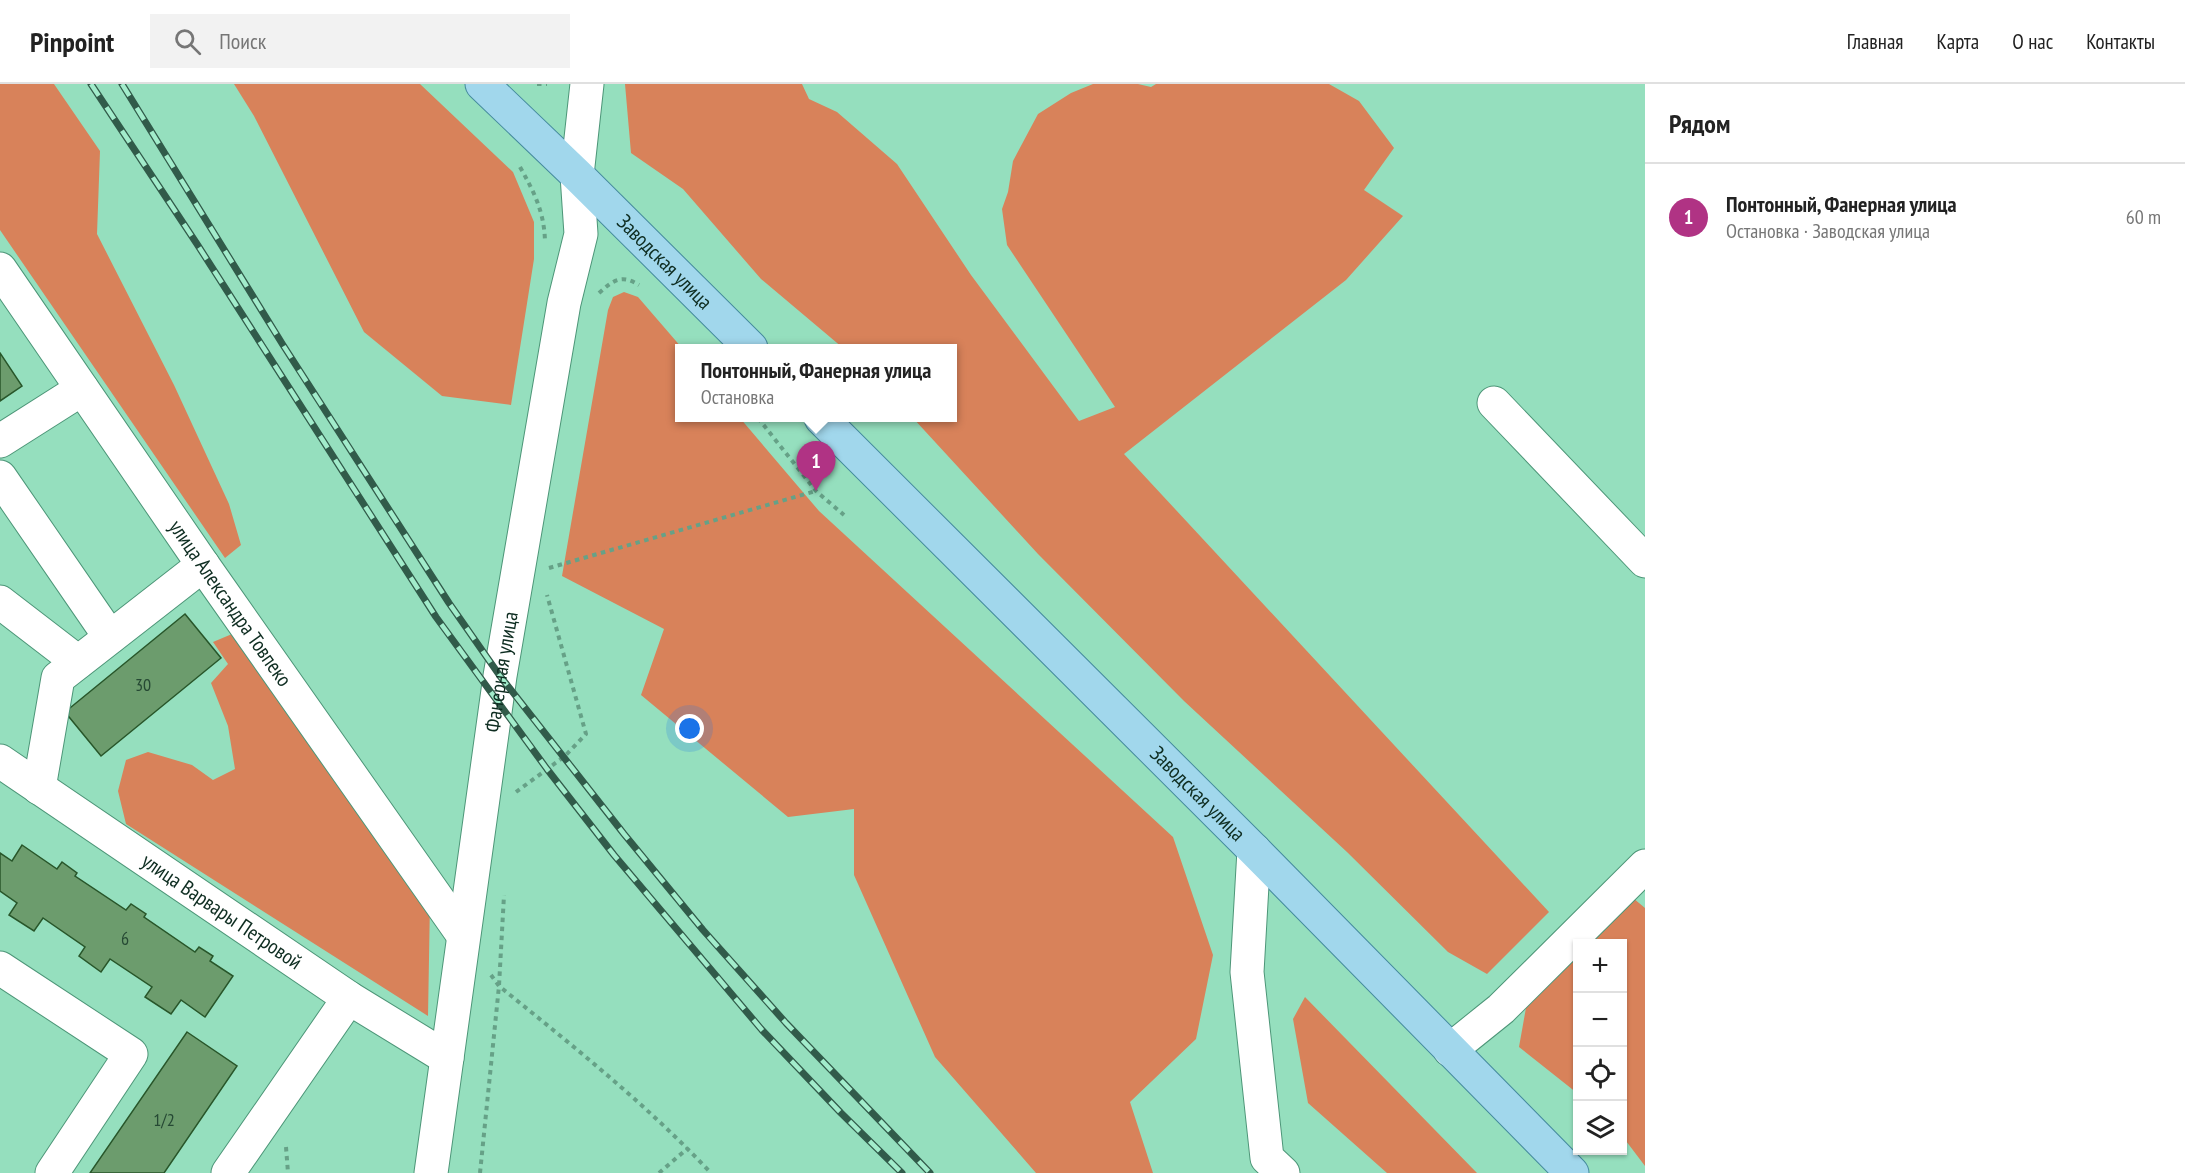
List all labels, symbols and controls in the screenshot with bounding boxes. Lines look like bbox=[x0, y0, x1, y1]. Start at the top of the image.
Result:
search box bbox=[150, 14, 570, 68]
text: Pinpoint bbox=[30, 23, 114, 60]
icon: search bbox=[171, 25, 204, 58]
text: Поиск bbox=[219, 27, 266, 55]
text: Главная bbox=[1847, 28, 1903, 55]
text: Карта bbox=[1936, 28, 1979, 55]
text: О нас bbox=[2012, 28, 2053, 55]
text: Контакты bbox=[2086, 28, 2155, 55]
text: Рядом bbox=[1669, 107, 1730, 140]
text: Понтонный, Фанерная улица bbox=[1726, 190, 1957, 218]
text: 1 bbox=[1684, 204, 1693, 230]
text: 60 m bbox=[2126, 204, 2161, 230]
street label: Заводская улица bbox=[611, 208, 718, 315]
text: Остановка · Заводская улица bbox=[1726, 218, 1930, 244]
popup bbox=[675, 344, 957, 422]
text: Понтонный, Фанерная улица bbox=[701, 356, 931, 384]
text: Остановка bbox=[701, 384, 774, 410]
pin: 1 bbox=[796, 442, 836, 491]
street label: улица Александра Товпеко bbox=[163, 515, 298, 692]
street label: Фанерная улица bbox=[478, 609, 524, 734]
house number: 30 bbox=[135, 673, 151, 696]
your location bbox=[675, 714, 704, 743]
street label: Заводская улица bbox=[1145, 740, 1251, 847]
street label: улица Варвары Петровой bbox=[137, 847, 307, 975]
house number: 6 bbox=[121, 927, 129, 950]
map controls bbox=[1573, 939, 1627, 1155]
button: + bbox=[1573, 939, 1627, 993]
button: − bbox=[1573, 993, 1627, 1047]
button: locate bbox=[1573, 1047, 1627, 1101]
button: layers bbox=[1573, 1101, 1627, 1155]
house number: 1/2 bbox=[153, 1108, 175, 1131]

